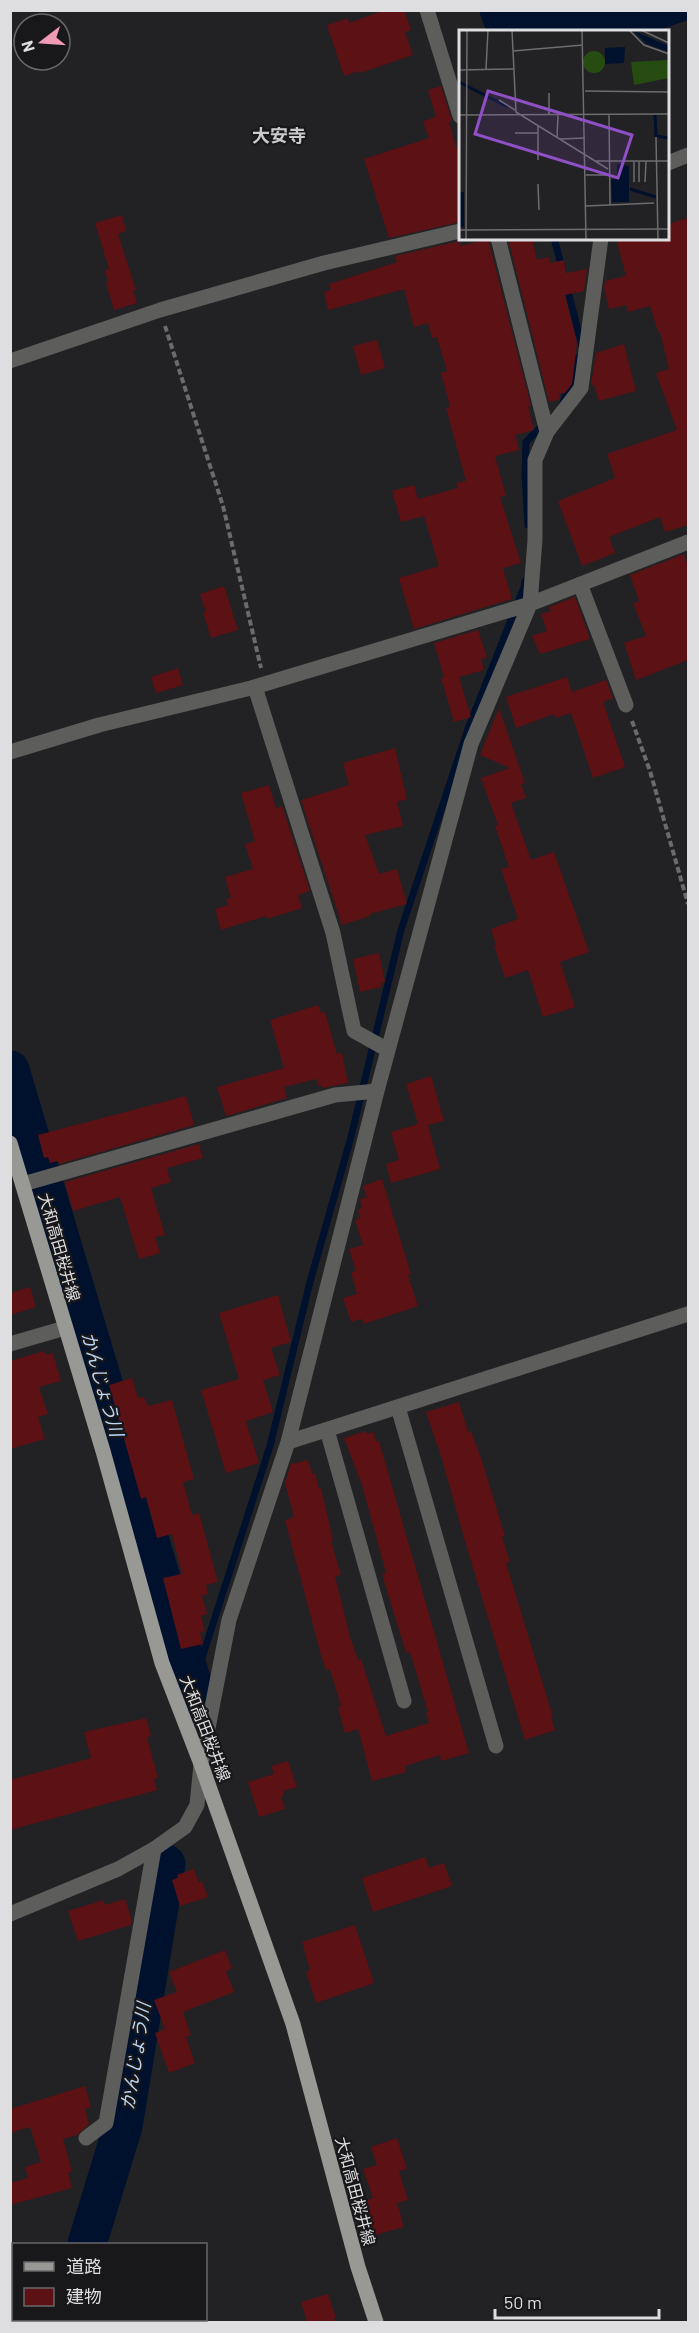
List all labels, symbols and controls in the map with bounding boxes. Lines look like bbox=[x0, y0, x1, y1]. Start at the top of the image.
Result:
north arrow bbox=[12, 12, 72, 72]
inset map bbox=[459, 30, 669, 240]
text: N bbox=[17, 39, 38, 54]
district label: 大安寺 bbox=[252, 124, 306, 146]
street label: 大和高田桜井線 bbox=[35, 1191, 85, 1303]
water label: かんじょう川 bbox=[78, 1329, 129, 1441]
street label: 大和高田桜井線 bbox=[177, 1672, 235, 1784]
water label: かんじょう川 bbox=[116, 1999, 155, 2111]
street label: 大和高田桜井線 bbox=[332, 2134, 380, 2248]
legend bbox=[12, 2243, 207, 2321]
text: 道路 bbox=[66, 2255, 102, 2277]
scale bar bbox=[495, 2282, 658, 2320]
text: 建物 bbox=[66, 2285, 102, 2307]
text: 50 m bbox=[504, 2291, 542, 2313]

